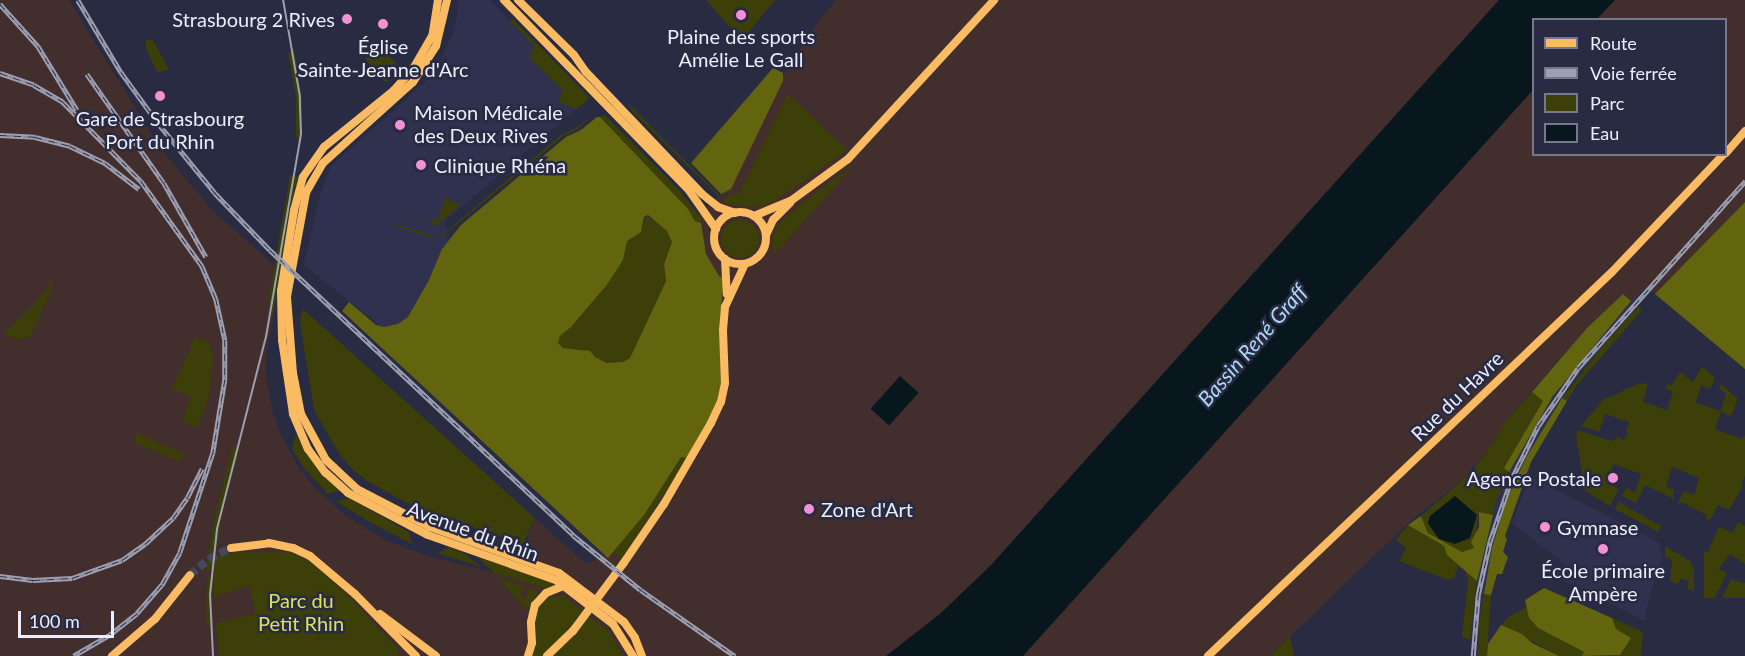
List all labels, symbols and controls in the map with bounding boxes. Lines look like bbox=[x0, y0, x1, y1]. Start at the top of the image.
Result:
place label: Strasbourg 2 Rives bbox=[172, 7, 335, 31]
marker: Plaine des sports Amélie Le Gall bbox=[734, 8, 748, 22]
marker: Strasbourg 2 Rives bbox=[340, 12, 354, 26]
marker: Église Sainte-Jeanne d'Arc bbox=[376, 17, 390, 31]
legend bbox=[1532, 18, 1727, 156]
place label: Plaine des sports Amélie Le Gall bbox=[667, 24, 815, 71]
text: Route bbox=[1590, 32, 1637, 54]
place label: Église Sainte-Jeanne d'Arc bbox=[297, 34, 469, 81]
text: Voie ferrée bbox=[1590, 62, 1677, 84]
marker: Gare de Strasbourg Port du Rhin bbox=[153, 89, 167, 103]
text: Parc bbox=[1590, 92, 1624, 114]
place label: Maison Médicale des Deux Rives bbox=[414, 101, 563, 148]
place label: Gare de Strasbourg Port du Rhin bbox=[76, 106, 244, 153]
marker: Maison Médicale des Deux Rives bbox=[391, 116, 409, 134]
text: Eau bbox=[1590, 122, 1619, 144]
place label: Clinique Rhéna bbox=[434, 153, 566, 177]
marker: Clinique Rhéna bbox=[412, 156, 430, 174]
water label: Bassin René Graff bbox=[1192, 279, 1312, 411]
street label: Rue du Havre bbox=[1406, 346, 1508, 446]
place label: Agence Postale bbox=[1467, 466, 1601, 490]
marker: Agence Postale bbox=[1606, 471, 1620, 485]
street label: Avenue du Rhin bbox=[404, 496, 542, 566]
place label: Zone d'Art bbox=[821, 497, 913, 521]
marker: Zone d'Art bbox=[802, 502, 816, 516]
place label: Gymnase bbox=[1557, 515, 1638, 539]
marker: Gymnase bbox=[1538, 520, 1552, 534]
marker: École primaire Ampère bbox=[1596, 542, 1610, 556]
place label: École primaire Ampère bbox=[1541, 558, 1665, 605]
park label: Parc du Petit Rhin bbox=[258, 588, 344, 635]
scale bar bbox=[21, 599, 117, 637]
text: 100 m bbox=[29, 610, 80, 632]

